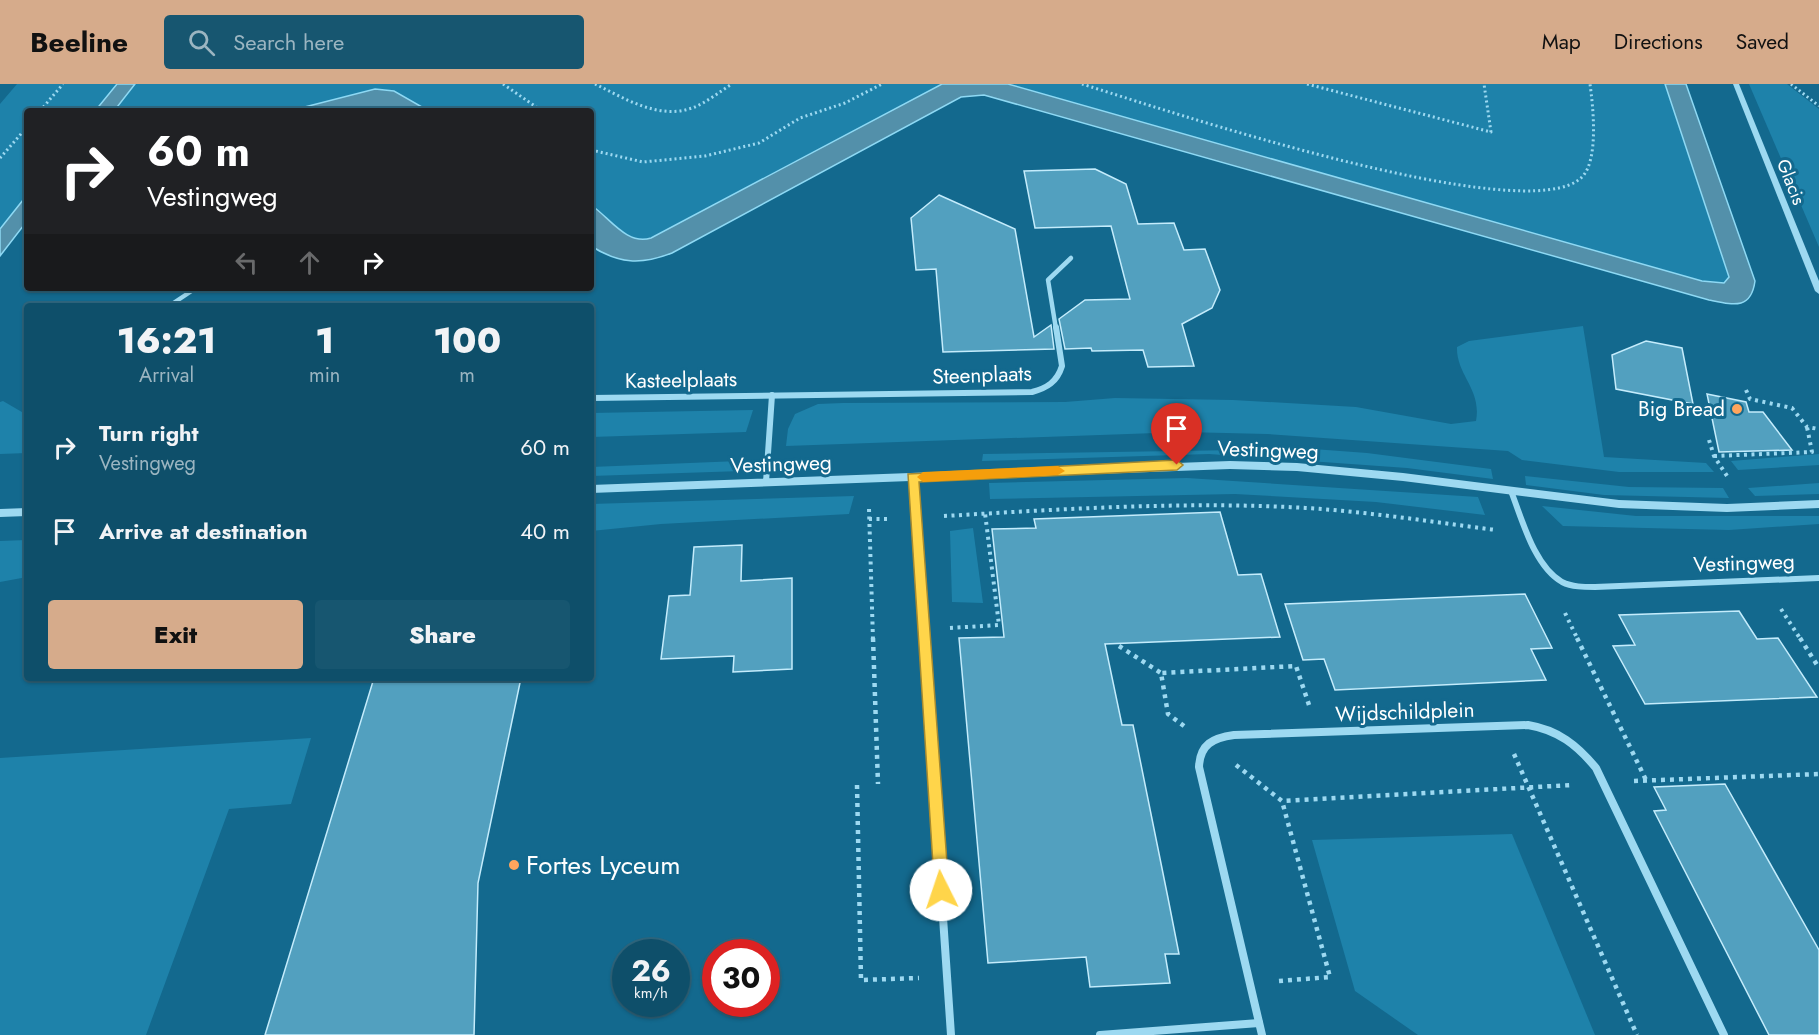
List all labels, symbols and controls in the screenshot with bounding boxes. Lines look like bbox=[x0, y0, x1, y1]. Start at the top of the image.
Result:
search box bbox=[164, 15, 584, 69]
text: Beeline bbox=[30, 22, 128, 63]
icon: search bbox=[185, 26, 218, 59]
text: Search here bbox=[233, 26, 344, 58]
text: Map bbox=[1542, 27, 1581, 57]
text: Directions bbox=[1614, 27, 1703, 57]
text: Saved bbox=[1736, 27, 1789, 57]
text: 60 m bbox=[147, 121, 250, 182]
icon: right bbox=[48, 132, 126, 210]
street label: Glacis bbox=[1770, 155, 1812, 209]
text: Vestingweg bbox=[147, 177, 278, 216]
icon: left bbox=[230, 246, 263, 279]
icon: ahead bbox=[293, 246, 326, 279]
icon: right bbox=[356, 246, 389, 279]
text: 16:21 bbox=[117, 314, 216, 366]
text: 1 bbox=[315, 314, 334, 366]
text: 100 bbox=[433, 314, 501, 366]
street label: Steenplaats bbox=[932, 358, 1032, 392]
text: Arrival bbox=[139, 361, 194, 390]
text: min bbox=[309, 361, 340, 390]
text: m bbox=[459, 361, 475, 390]
street label: Kasteelplaats bbox=[625, 364, 737, 396]
place label: Big Bread bbox=[1638, 394, 1725, 424]
marker: Big Bread bbox=[1730, 402, 1744, 416]
pin bbox=[1151, 403, 1202, 465]
icon: arrive bbox=[1160, 412, 1193, 445]
text: Turn right bbox=[99, 417, 199, 449]
icon: right bbox=[48, 431, 81, 464]
text: 60 m bbox=[520, 431, 570, 463]
street label: Vestingweg bbox=[1217, 433, 1319, 467]
street label: Vestingweg bbox=[730, 447, 832, 481]
text: Vestingweg bbox=[99, 449, 196, 478]
icon: arrive bbox=[48, 515, 81, 548]
text: Arrive at destination bbox=[99, 515, 308, 547]
text: 40 m bbox=[520, 515, 570, 547]
street label: Vestingweg bbox=[1693, 546, 1795, 580]
button: Exit bbox=[48, 600, 303, 669]
button: Share bbox=[315, 600, 570, 669]
street label: Wijdschildplein bbox=[1335, 695, 1475, 729]
place label: Fortes Lyceum bbox=[526, 846, 680, 884]
marker: Fortes Lyceum bbox=[507, 858, 521, 872]
position arrow bbox=[909, 858, 973, 922]
speed limit sign: 30 bbox=[702, 939, 780, 1017]
text: 26 bbox=[631, 949, 671, 992]
text: km/h bbox=[634, 982, 668, 1004]

